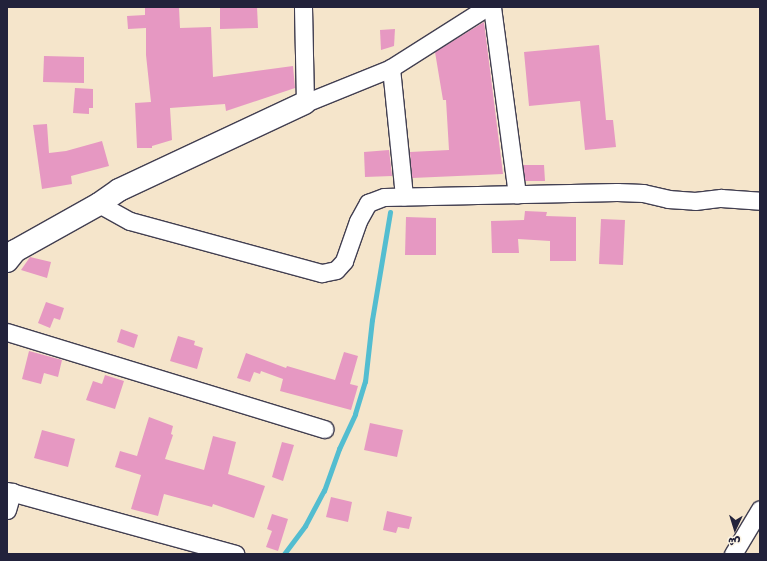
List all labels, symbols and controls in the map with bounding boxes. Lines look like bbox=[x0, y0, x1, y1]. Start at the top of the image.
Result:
north arrow bbox=[715, 509, 755, 549]
text: ش bbox=[728, 535, 741, 548]

